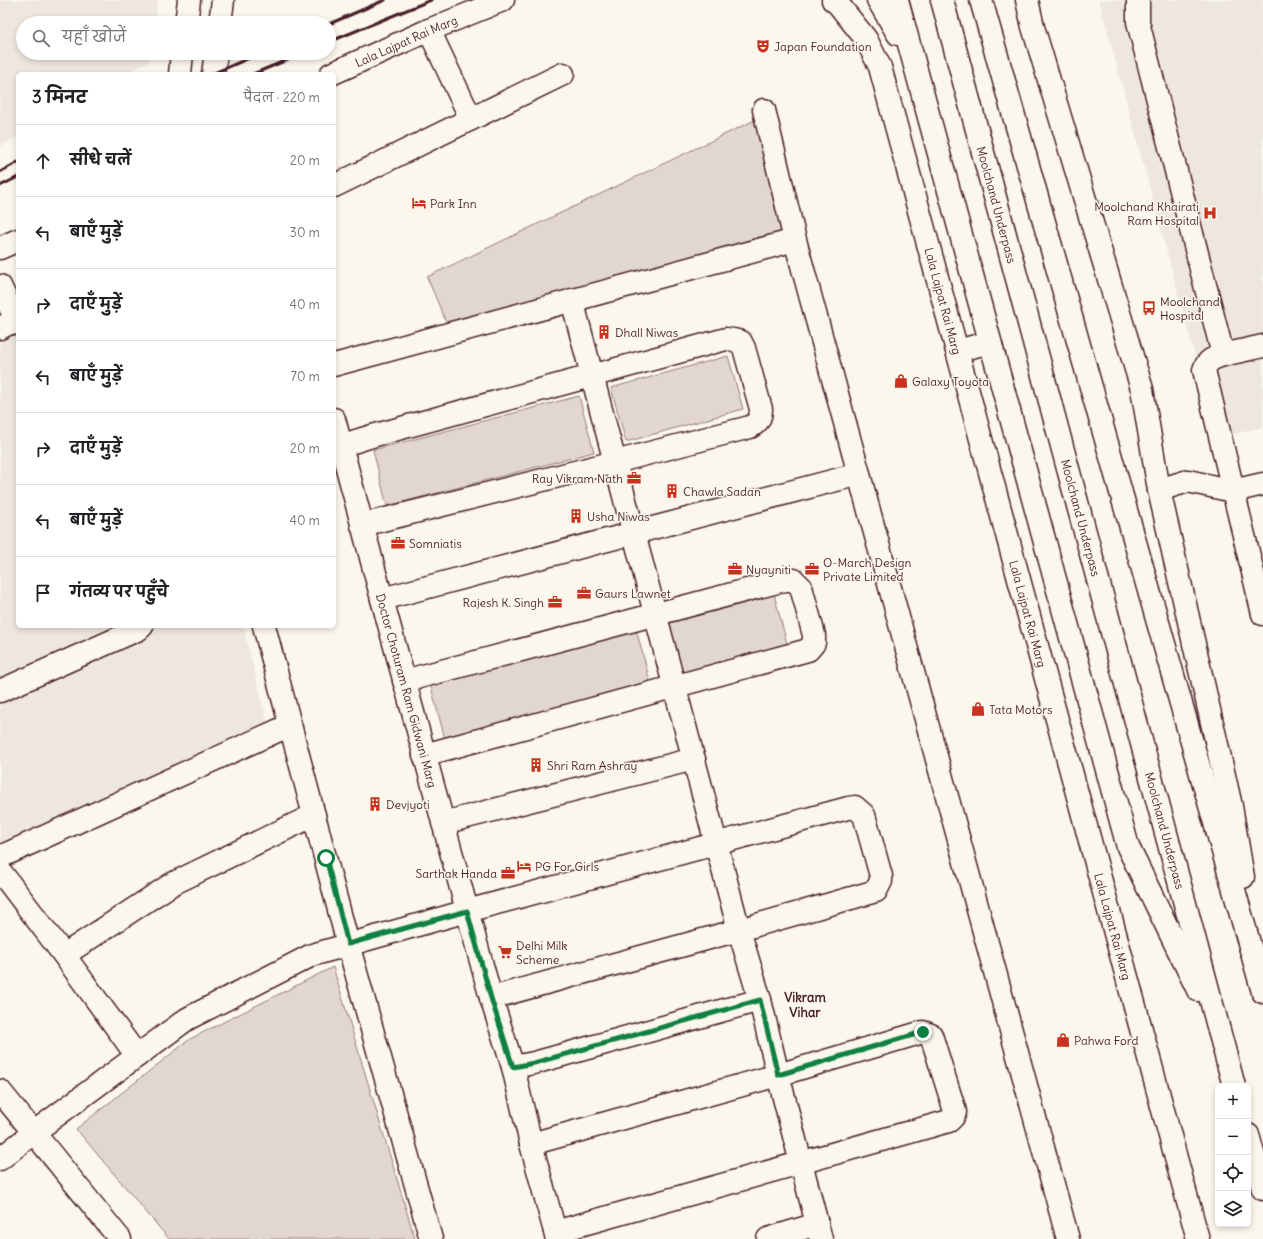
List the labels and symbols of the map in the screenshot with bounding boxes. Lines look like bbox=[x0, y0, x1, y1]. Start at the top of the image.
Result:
street label: Lala Lajpat Rai Marg bbox=[352, 12, 459, 70]
theatre icon: Japan Foundation bbox=[755, 38, 771, 54]
place label: Japan Foundation bbox=[774, 39, 872, 54]
street label: Moolchand Underpass bbox=[974, 145, 1020, 265]
hotel icon: Park Inn bbox=[411, 195, 427, 211]
place label: Park Inn bbox=[430, 196, 477, 211]
place label: Moolchand Khairati Ram Hospital bbox=[1094, 199, 1199, 228]
hospital icon: Moolchand Khairati Ram Hospital bbox=[1202, 205, 1218, 221]
street label: Lala Lajpat Rai Marg bbox=[922, 246, 965, 356]
place label: Moolchand Hospital bbox=[1160, 294, 1220, 323]
bus stop icon: Moolchand Hospital bbox=[1141, 300, 1157, 316]
building icon: Dhall Niwas bbox=[596, 324, 612, 340]
place label: Dhall Niwas bbox=[615, 325, 678, 340]
shop icon: Galaxy Toyota bbox=[893, 373, 909, 389]
place label: Galaxy Toyota bbox=[912, 374, 989, 389]
street label: Moolchand Underpass bbox=[1058, 457, 1104, 578]
office icon: Ray Vikram Nath bbox=[626, 470, 642, 486]
place label: Ray Vikram Nath bbox=[532, 471, 623, 486]
building icon: Chawla Sadan bbox=[664, 483, 680, 499]
place label: Chawla Sadan bbox=[683, 484, 761, 499]
building icon: Usha Niwas bbox=[568, 508, 584, 524]
place label: Usha Niwas bbox=[587, 509, 650, 524]
office icon: Somniatis bbox=[390, 535, 406, 551]
place label: Somniatis bbox=[409, 536, 462, 551]
place label: O-March Design Private Limited bbox=[823, 555, 911, 584]
street label: Lala Lajpat Rai Marg bbox=[1007, 559, 1050, 669]
office icon: Nyayniti bbox=[727, 561, 743, 577]
office icon: O-March Design Private Limited bbox=[804, 561, 820, 577]
place label: Nyayniti bbox=[746, 562, 791, 577]
office icon: Gaurs Lawnet bbox=[576, 585, 592, 601]
place label: Gaurs Lawnet bbox=[595, 586, 671, 601]
street label: Doctor Choturam Ram Gidwani Marg bbox=[373, 592, 441, 789]
office icon: Rajesh K. Singh bbox=[547, 594, 563, 610]
place label: Rajesh K. Singh bbox=[463, 595, 544, 610]
shop icon: Tata Motors bbox=[970, 701, 986, 717]
place label: Tata Motors bbox=[989, 702, 1053, 717]
building icon: Shri Ram Ashray bbox=[528, 757, 544, 773]
place label: Shri Ram Ashray bbox=[547, 758, 637, 773]
street label: Moolchand Underpass bbox=[1142, 770, 1188, 891]
building icon: Devjyoti bbox=[367, 796, 383, 812]
place label: Devjyoti bbox=[386, 797, 430, 812]
route start bbox=[317, 849, 335, 867]
hotel icon: PG For Girls bbox=[516, 858, 532, 874]
place label: PG For Girls bbox=[535, 859, 599, 874]
office icon: Sarthak Handa bbox=[500, 865, 516, 881]
place label: Sarthak Handa bbox=[415, 866, 497, 881]
street label: Lala Lajpat Rai Marg bbox=[1091, 871, 1135, 982]
place label: Delhi Milk Scheme bbox=[516, 938, 567, 967]
supermarket icon: Delhi Milk Scheme bbox=[497, 944, 513, 960]
district label: Vikram Vihar bbox=[784, 989, 826, 1021]
route end bbox=[914, 1023, 932, 1041]
shop icon: Pahwa Ford bbox=[1055, 1032, 1071, 1048]
place label: Pahwa Ford bbox=[1074, 1033, 1139, 1048]

